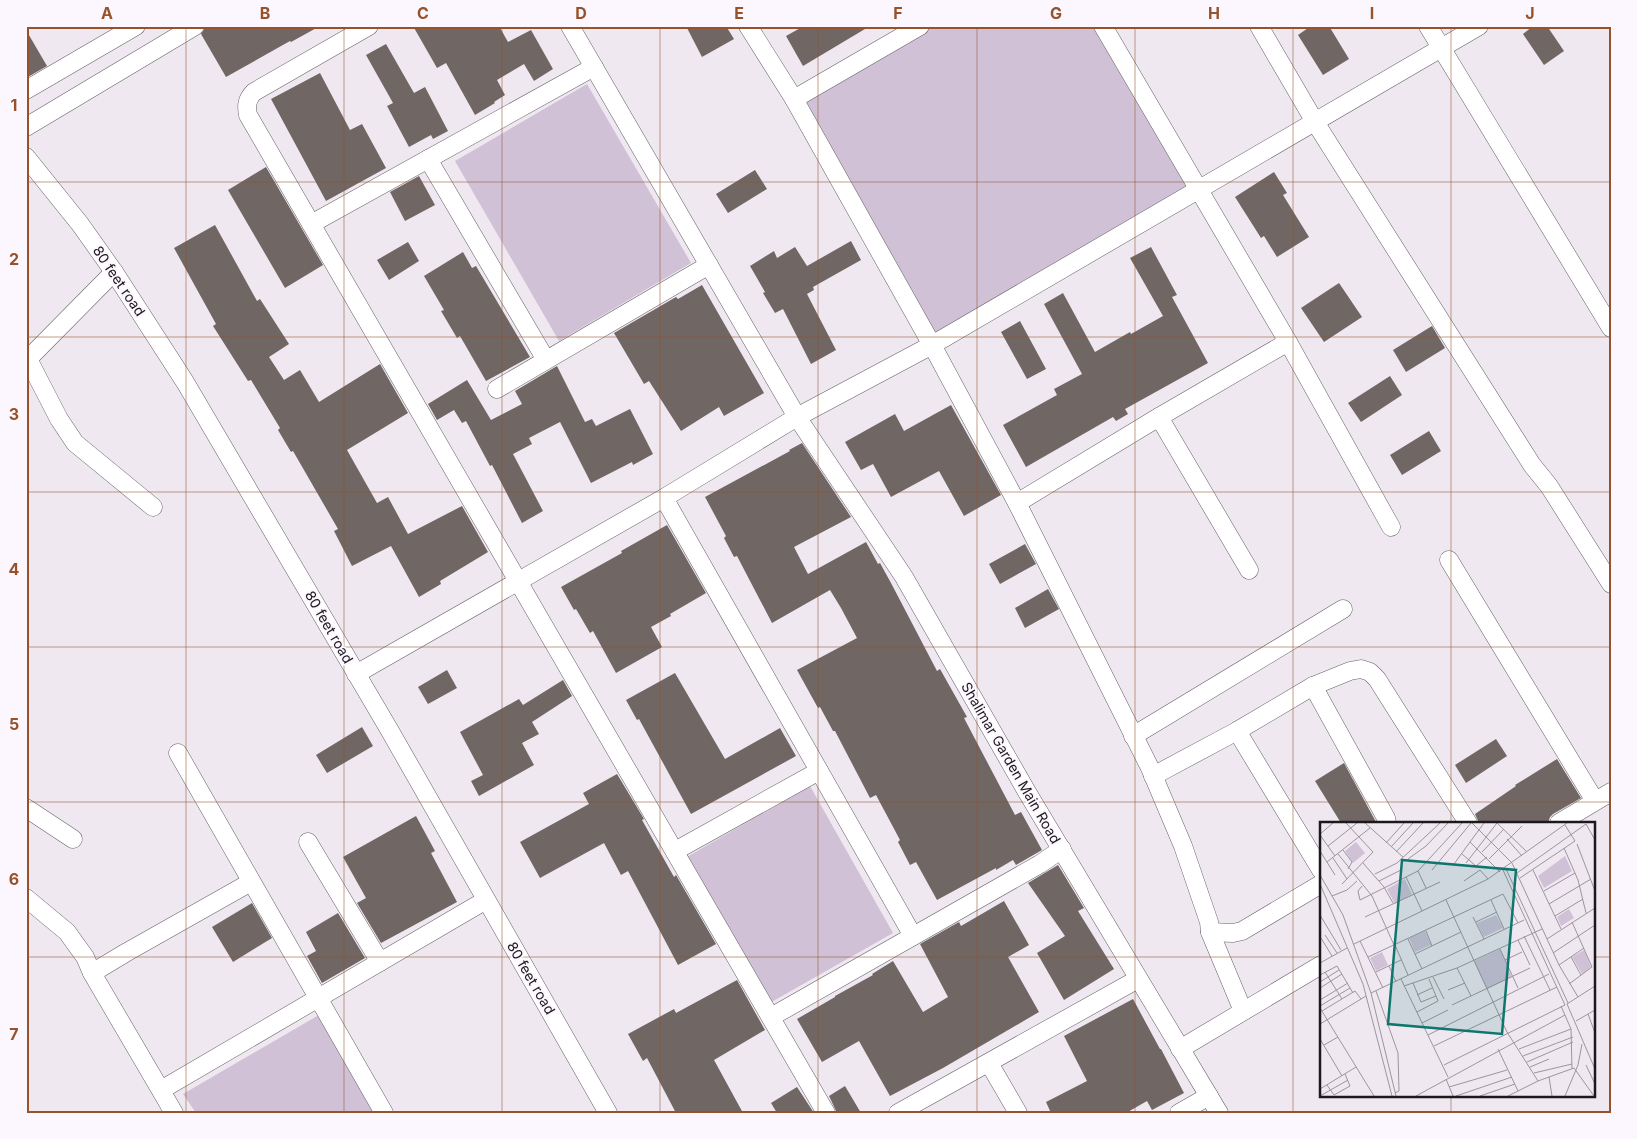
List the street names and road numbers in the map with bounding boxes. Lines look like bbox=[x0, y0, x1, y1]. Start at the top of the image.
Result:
street label: 80 feet road bbox=[90, 242, 149, 319]
street label: 80 feet road bbox=[302, 587, 357, 666]
street label: Shalimar Garden Main Road bbox=[958, 679, 1065, 846]
street label: 80 feet road bbox=[504, 938, 559, 1017]

